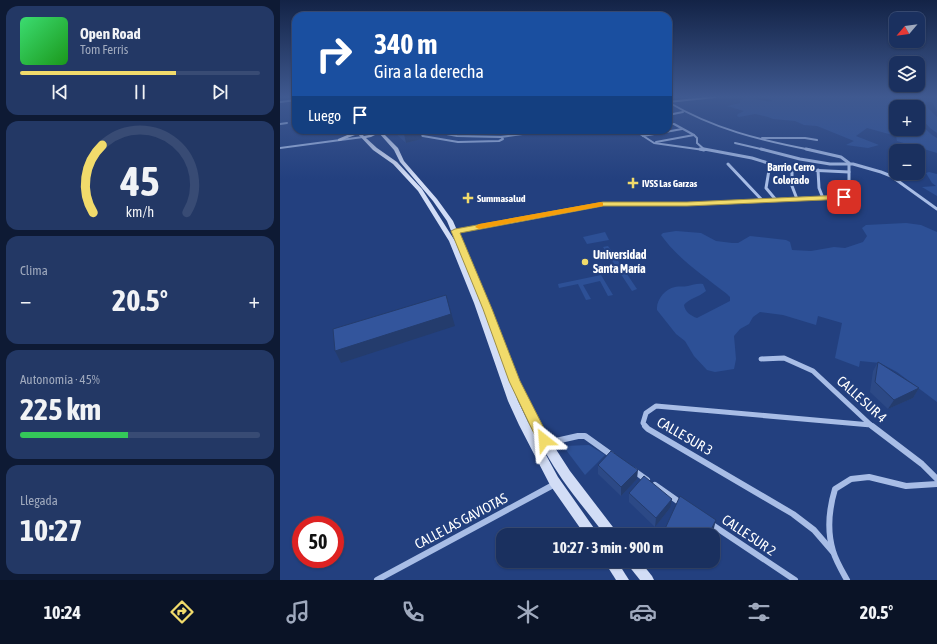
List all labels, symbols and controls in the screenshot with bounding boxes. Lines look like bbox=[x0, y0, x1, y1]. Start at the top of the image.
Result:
north arrow bbox=[889, 12, 925, 48]
map controls bbox=[889, 12, 925, 180]
text: Open Road bbox=[80, 25, 141, 42]
icon: right bbox=[308, 28, 360, 80]
text: 340 m bbox=[374, 28, 437, 60]
text: Tom Ferris bbox=[80, 42, 128, 57]
button: layers bbox=[889, 56, 925, 92]
text: Gira a la derecha bbox=[374, 61, 484, 82]
icon: previous bbox=[49, 81, 71, 103]
icon: pause bbox=[129, 81, 151, 103]
icon: next bbox=[209, 81, 231, 103]
button: + bbox=[889, 100, 925, 136]
icon: arrive bbox=[349, 104, 371, 126]
text: Luego bbox=[308, 107, 341, 124]
button: − bbox=[889, 144, 925, 180]
text: 45 bbox=[119, 157, 160, 205]
district label: Barrio Cerro Colorado bbox=[767, 161, 815, 186]
marker: IVSS Las Garzas bbox=[627, 177, 639, 189]
place label: IVSS Las Garzas bbox=[642, 178, 698, 189]
pin bbox=[827, 180, 861, 214]
icon: arrive bbox=[833, 186, 855, 208]
marker: Summasalud bbox=[462, 192, 474, 204]
place label: Summasalud bbox=[477, 193, 526, 204]
text: km/h bbox=[126, 204, 154, 220]
place label: Universidad Santa María bbox=[593, 248, 647, 276]
marker: Universidad Santa María bbox=[580, 257, 590, 267]
text: Clima bbox=[20, 263, 48, 278]
text: 20.5° bbox=[112, 283, 168, 317]
text: − bbox=[20, 287, 31, 313]
text: + bbox=[249, 287, 260, 313]
text: Autonomía · 45% bbox=[20, 372, 100, 387]
street label: CALLE SUR 4 bbox=[834, 372, 891, 426]
text: 225 km bbox=[20, 392, 101, 426]
street label: CALLE SUR 3 bbox=[654, 414, 716, 458]
position arrow bbox=[523, 419, 565, 461]
street label: CALLE LAS GAVIOTAS bbox=[412, 490, 510, 552]
text: Llegada bbox=[20, 493, 58, 508]
street label: CALLE SUR 2 bbox=[719, 511, 779, 559]
text: 10:27 bbox=[20, 513, 82, 547]
speed limit sign: 50 bbox=[292, 516, 344, 568]
text: 10:27 · 3 min · 900 m bbox=[553, 539, 663, 556]
icon: directions bbox=[168, 598, 196, 626]
icon: music bbox=[284, 598, 312, 626]
icon: phone bbox=[399, 598, 427, 626]
icon: climate bbox=[514, 598, 542, 626]
icon: car bbox=[629, 598, 657, 626]
icon: filters bbox=[745, 598, 773, 626]
text: 10:24 bbox=[44, 602, 81, 623]
text: 20.5° bbox=[860, 602, 893, 623]

